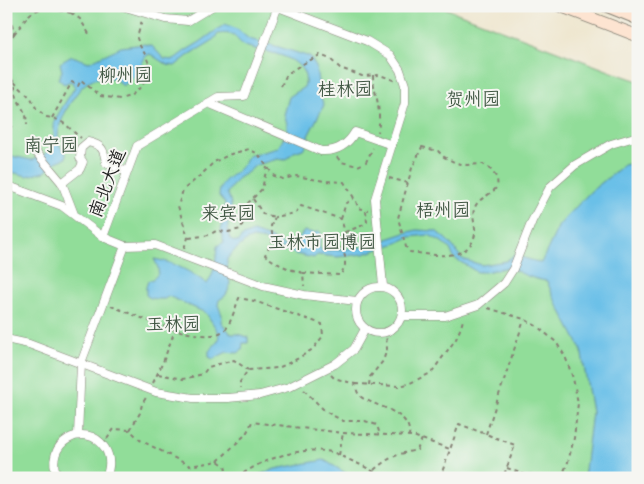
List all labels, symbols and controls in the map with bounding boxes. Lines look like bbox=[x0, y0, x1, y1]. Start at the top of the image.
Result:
park label: 柳州园 bbox=[98, 64, 152, 86]
park label: 桂林园 bbox=[318, 78, 372, 100]
park label: 贺州园 bbox=[446, 88, 500, 110]
park label: 南宁园 bbox=[24, 134, 78, 156]
street label: 南北大道 bbox=[84, 145, 130, 221]
park label: 梧州园 bbox=[416, 199, 470, 221]
park label: 来宾园 bbox=[201, 202, 255, 224]
park label: 玉林市园博园 bbox=[268, 231, 376, 253]
park label: 玉林园 bbox=[146, 313, 200, 335]

